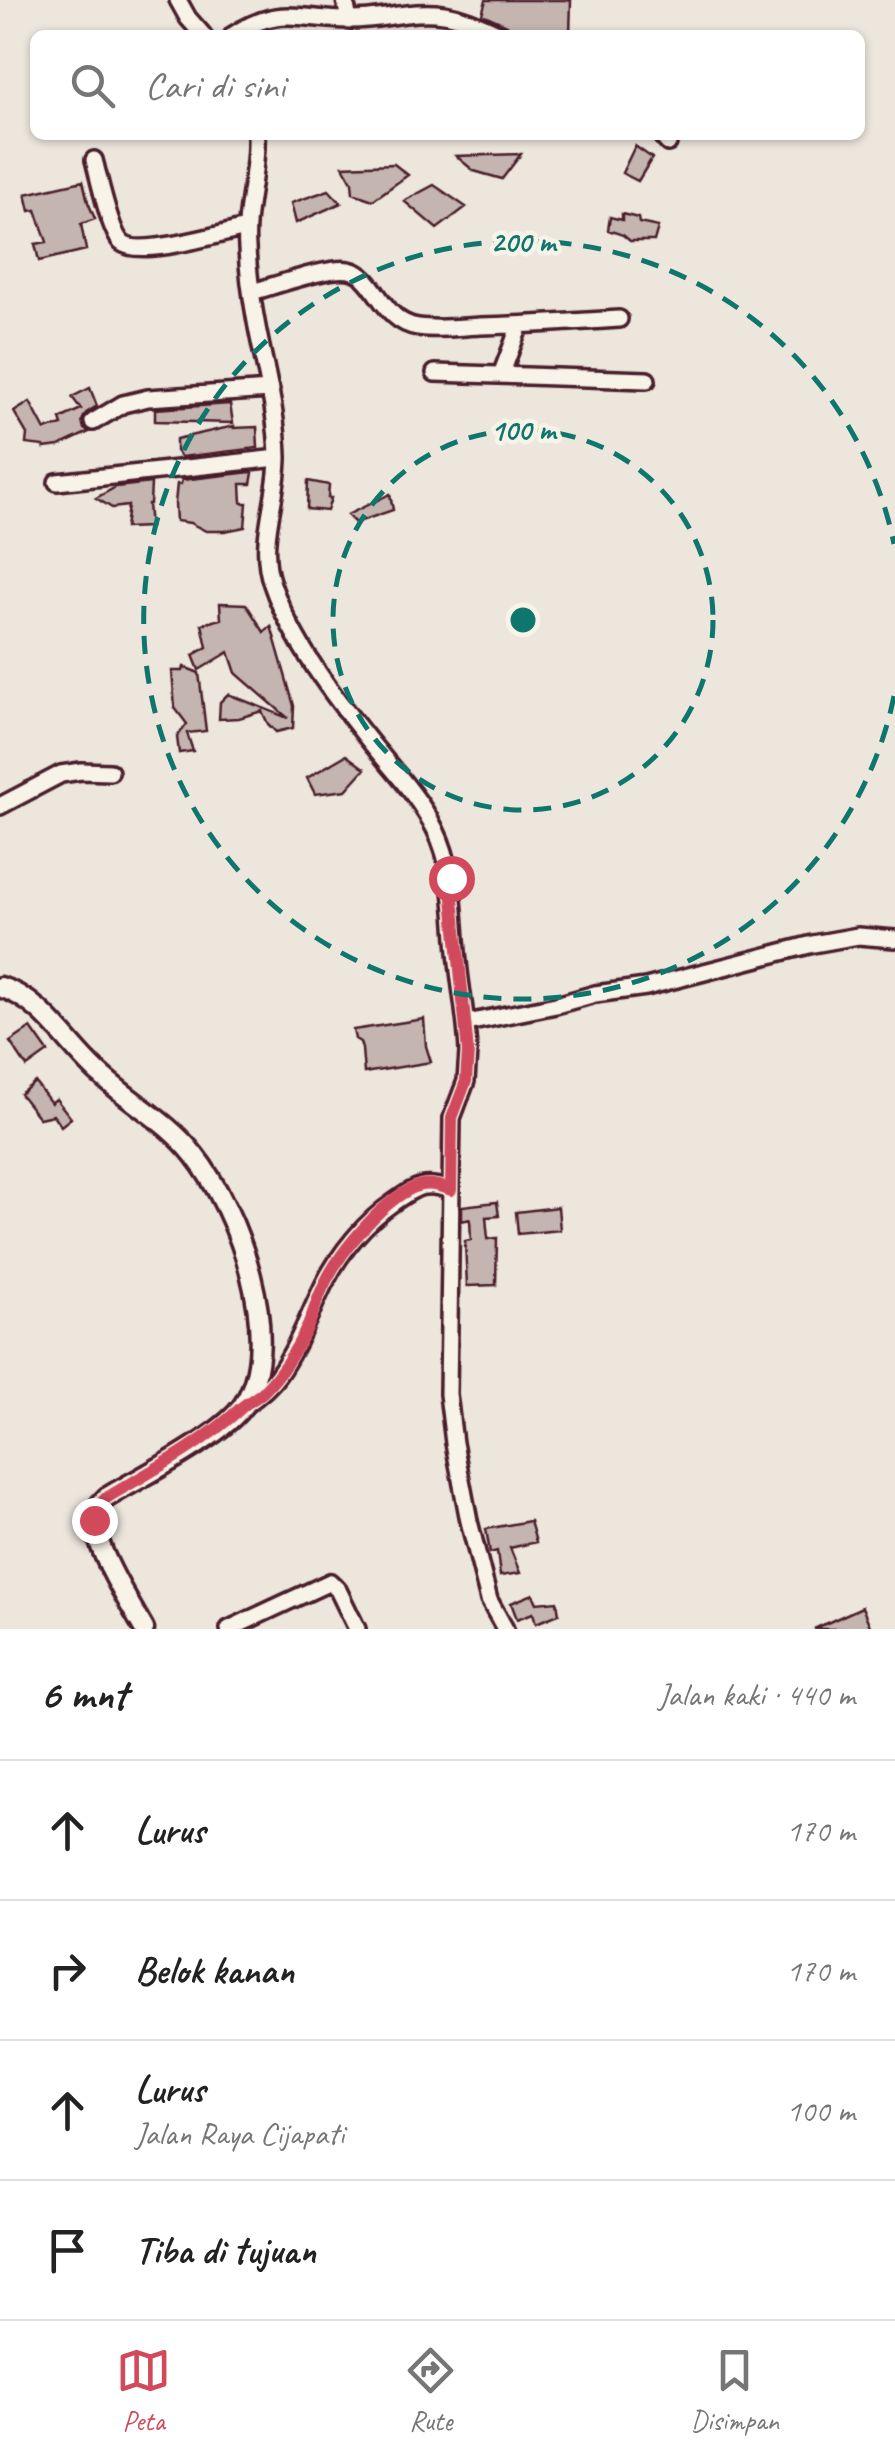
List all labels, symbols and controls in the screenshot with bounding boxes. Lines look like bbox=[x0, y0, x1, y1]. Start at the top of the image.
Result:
search box bbox=[30, 30, 865, 140]
icon: search bbox=[65, 58, 120, 113]
text: Cari di sini bbox=[145, 62, 285, 109]
text: 200 m bbox=[491, 223, 558, 261]
text: 100 m bbox=[491, 411, 558, 449]
centre of rings bbox=[505, 602, 541, 638]
route start bbox=[429, 856, 475, 902]
route end bbox=[72, 1498, 118, 1544]
text: 6 mnt bbox=[40, 1668, 127, 1721]
text: Jalan kaki · 440 m bbox=[658, 1674, 855, 1715]
icon: ahead bbox=[40, 1803, 95, 1858]
text: Lurus bbox=[135, 1807, 205, 1854]
text: 170 m bbox=[786, 1810, 855, 1851]
icon: right bbox=[40, 1943, 95, 1998]
text: Belok kanan bbox=[135, 1947, 294, 1994]
text: 170 m bbox=[786, 1950, 855, 1991]
text: Lurus bbox=[135, 2066, 205, 2113]
icon: ahead bbox=[40, 2083, 95, 2138]
text: 100 m bbox=[786, 2090, 855, 2131]
text: Jalan Raya Cijapati bbox=[135, 2113, 344, 2154]
icon: arrive bbox=[40, 2223, 95, 2278]
text: Tiba di tujuan bbox=[135, 2227, 316, 2274]
tab: Peta bbox=[116, 2343, 171, 2438]
tab: Rute bbox=[403, 2343, 458, 2438]
tab: Disimpan bbox=[690, 2343, 779, 2438]

